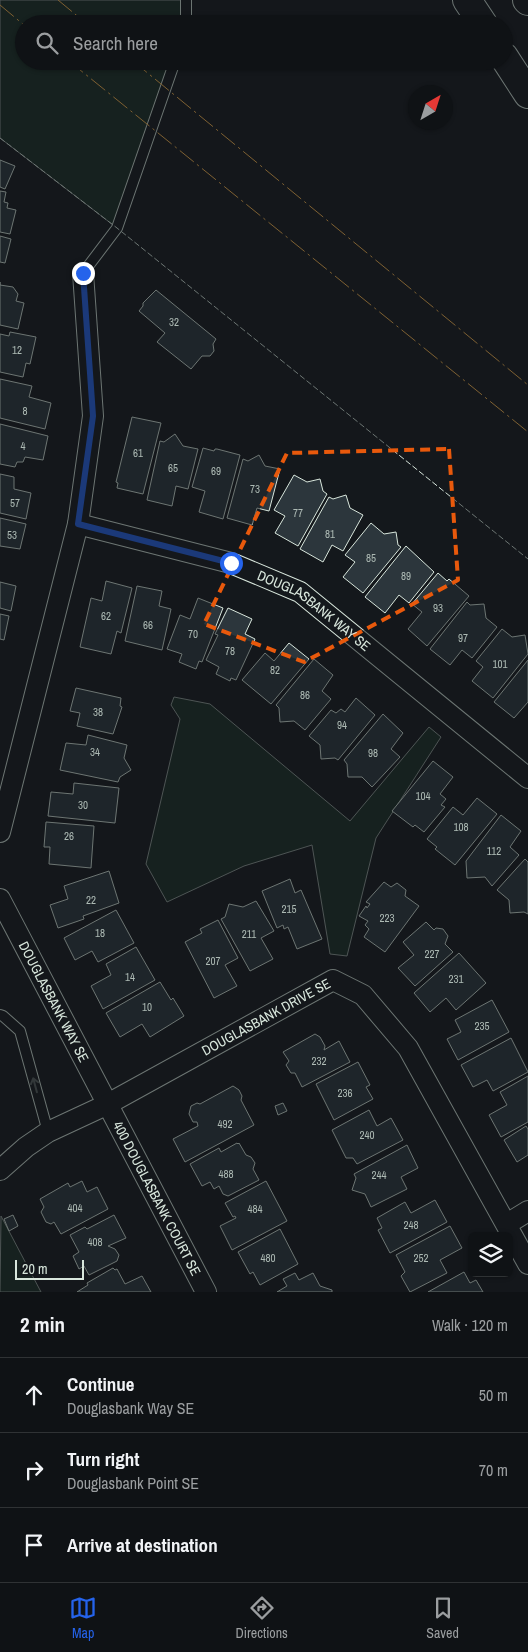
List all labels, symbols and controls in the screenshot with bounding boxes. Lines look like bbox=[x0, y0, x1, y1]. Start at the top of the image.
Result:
search box bbox=[15, 15, 513, 70]
icon: search bbox=[33, 29, 61, 57]
text: Search here bbox=[73, 30, 158, 56]
north arrow bbox=[408, 85, 453, 130]
route end bbox=[72, 262, 95, 285]
house number: 32 bbox=[169, 315, 179, 329]
house number: 12 bbox=[12, 343, 22, 357]
house number: 8 bbox=[22, 404, 28, 418]
house number: 4 bbox=[20, 439, 26, 453]
house number: 61 bbox=[133, 446, 143, 460]
house number: 65 bbox=[168, 461, 178, 475]
house number: 69 bbox=[211, 464, 221, 478]
house number: 73 bbox=[250, 482, 260, 496]
house number: 57 bbox=[10, 496, 20, 510]
house number: 77 bbox=[293, 506, 303, 520]
house number: 81 bbox=[325, 527, 335, 541]
house number: 53 bbox=[7, 528, 17, 542]
house number: 85 bbox=[366, 551, 376, 565]
route start bbox=[220, 552, 243, 575]
street label: DOUGLASBANK WAY SE bbox=[255, 566, 374, 655]
house number: 89 bbox=[401, 569, 411, 583]
house number: 93 bbox=[433, 601, 443, 615]
house number: 62 bbox=[101, 609, 111, 623]
house number: 66 bbox=[143, 618, 153, 632]
house number: 70 bbox=[188, 627, 198, 641]
house number: 97 bbox=[458, 631, 468, 645]
house number: 78 bbox=[225, 644, 235, 658]
house number: 101 bbox=[492, 657, 508, 671]
house number: 82 bbox=[270, 663, 280, 677]
house number: 86 bbox=[300, 688, 310, 702]
house number: 38 bbox=[93, 705, 103, 719]
house number: 94 bbox=[337, 718, 347, 732]
house number: 34 bbox=[90, 745, 100, 759]
house number: 98 bbox=[368, 746, 378, 760]
house number: 104 bbox=[415, 789, 431, 803]
house number: 30 bbox=[78, 798, 88, 812]
house number: 108 bbox=[453, 820, 469, 834]
house number: 26 bbox=[64, 829, 74, 843]
house number: 112 bbox=[487, 844, 501, 858]
house number: 22 bbox=[86, 893, 96, 907]
house number: 215 bbox=[281, 902, 297, 916]
house number: 223 bbox=[379, 911, 395, 925]
house number: 18 bbox=[95, 926, 105, 940]
house number: 211 bbox=[242, 927, 256, 941]
street label: DOUGLASBANK WAY SE bbox=[15, 938, 93, 1065]
house number: 227 bbox=[424, 947, 440, 961]
house number: 207 bbox=[205, 954, 221, 968]
house number: 14 bbox=[125, 970, 135, 984]
house number: 231 bbox=[448, 972, 464, 986]
street label: DOUGLASBANK DRIVE SE bbox=[198, 974, 334, 1060]
house number: 10 bbox=[142, 1000, 152, 1014]
house number: 235 bbox=[474, 1019, 490, 1033]
house number: 232 bbox=[311, 1054, 327, 1068]
one-way arrow bbox=[29, 1078, 39, 1094]
house number: 236 bbox=[337, 1086, 353, 1100]
house number: 492 bbox=[217, 1117, 233, 1131]
street label: 400 DOUGLASBANK COURT SE bbox=[109, 1118, 205, 1279]
house number: 240 bbox=[359, 1128, 375, 1142]
house number: 488 bbox=[218, 1167, 234, 1181]
house number: 244 bbox=[371, 1168, 387, 1182]
house number: 404 bbox=[67, 1201, 83, 1215]
house number: 484 bbox=[247, 1202, 263, 1216]
house number: 248 bbox=[403, 1218, 419, 1232]
map controls bbox=[468, 1232, 513, 1277]
button: layers bbox=[468, 1232, 513, 1277]
house number: 408 bbox=[87, 1235, 103, 1249]
house number: 480 bbox=[260, 1251, 276, 1265]
house number: 252 bbox=[413, 1251, 429, 1265]
scale bar bbox=[15, 1257, 84, 1280]
text: 20 m bbox=[22, 1260, 48, 1278]
text: 2 min bbox=[20, 1310, 65, 1339]
text: Walk · 120 m bbox=[432, 1314, 508, 1336]
text: Continue bbox=[67, 1371, 135, 1397]
icon: ahead bbox=[20, 1381, 48, 1409]
text: 50 m bbox=[479, 1384, 508, 1406]
text: Douglasbank Way SE bbox=[67, 1397, 194, 1419]
text: Turn right bbox=[67, 1446, 139, 1472]
icon: right bbox=[20, 1456, 48, 1484]
text: 70 m bbox=[479, 1459, 508, 1481]
text: Douglasbank Point SE bbox=[67, 1472, 199, 1494]
icon: arrive bbox=[20, 1531, 48, 1559]
text: Arrive at destination bbox=[67, 1532, 218, 1558]
tab: Map bbox=[69, 1594, 97, 1642]
tab: Directions bbox=[236, 1594, 288, 1642]
tab: Saved bbox=[426, 1594, 459, 1642]

